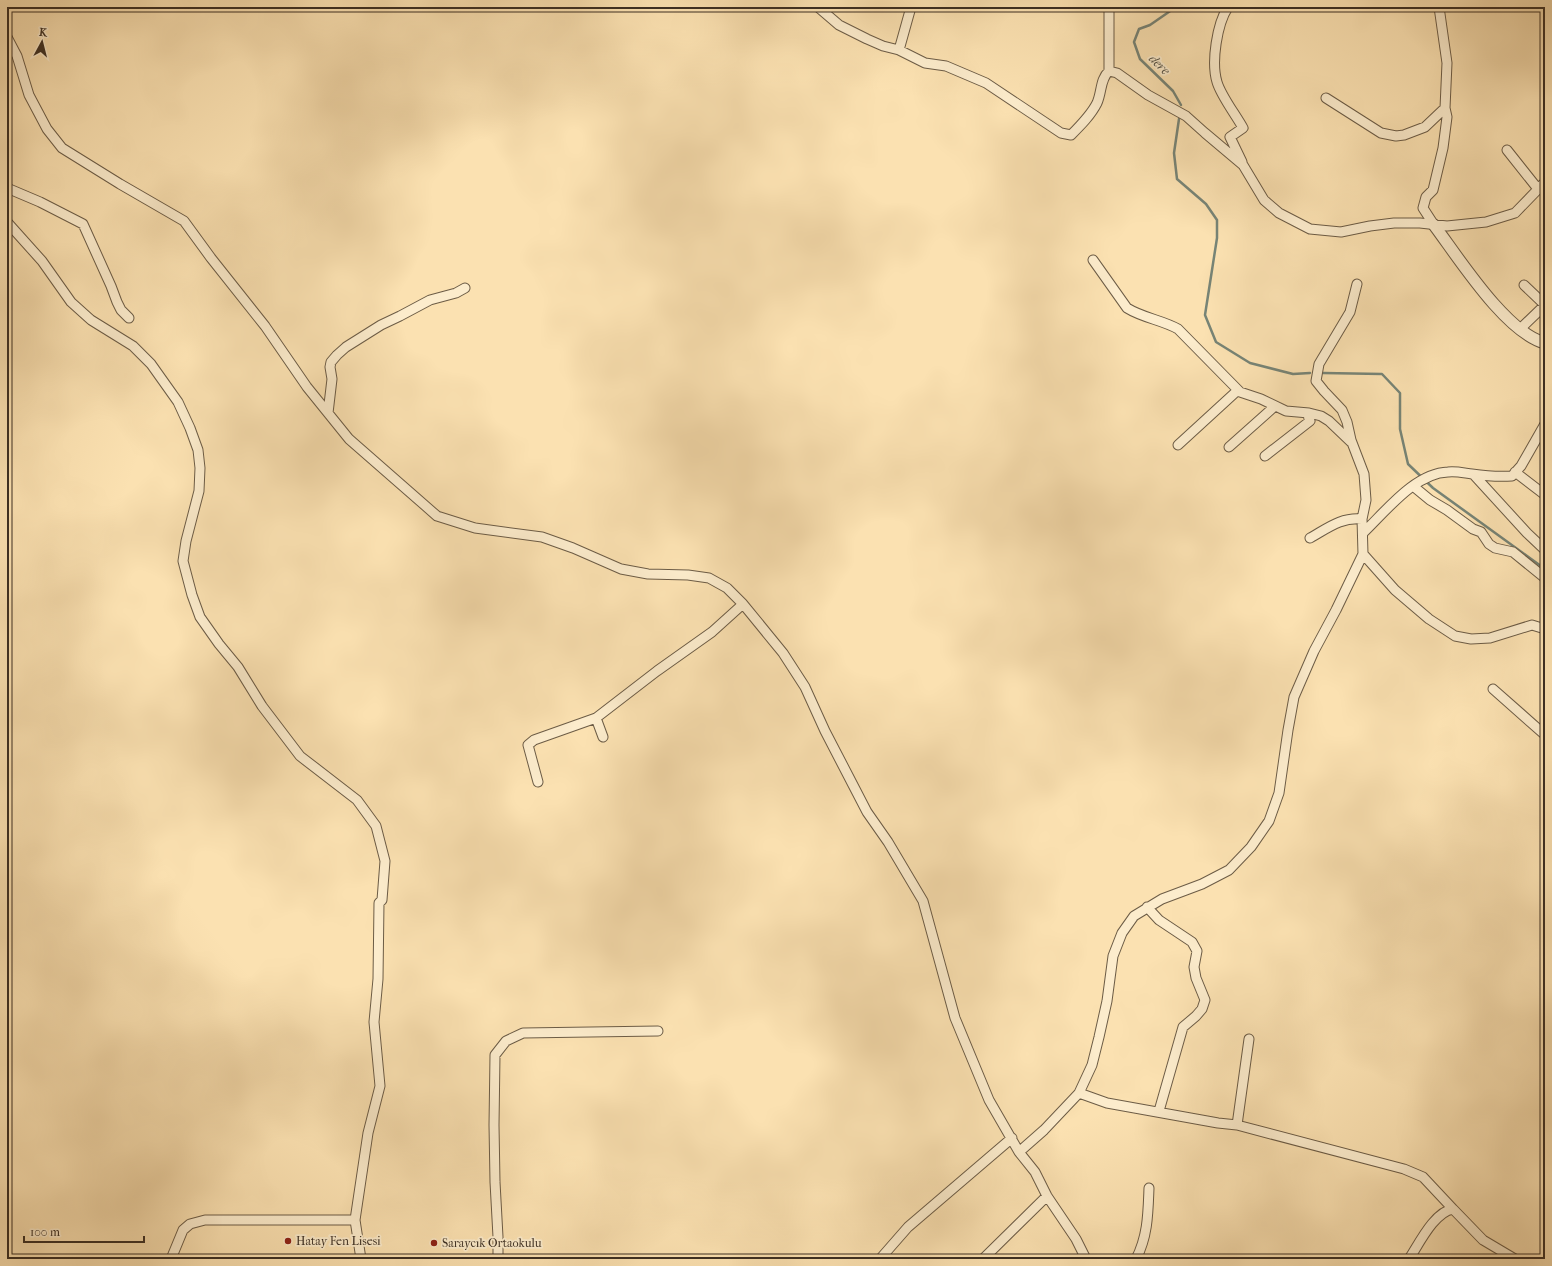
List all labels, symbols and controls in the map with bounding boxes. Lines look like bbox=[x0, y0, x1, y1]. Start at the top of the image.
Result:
north arrow bbox=[22, 22, 62, 62]
text: K bbox=[38, 26, 49, 40]
water label: dere bbox=[1146, 51, 1174, 78]
scale bar bbox=[24, 1218, 144, 1244]
text: 100 m bbox=[30, 1225, 60, 1239]
place label: Hatay Fen Lisesi bbox=[296, 1234, 381, 1248]
marker: Hatay Fen Lisesi bbox=[283, 1236, 293, 1246]
place label: Saraycık Ortaokulu bbox=[442, 1236, 542, 1250]
marker: Saraycık Ortaokulu bbox=[429, 1238, 439, 1248]

